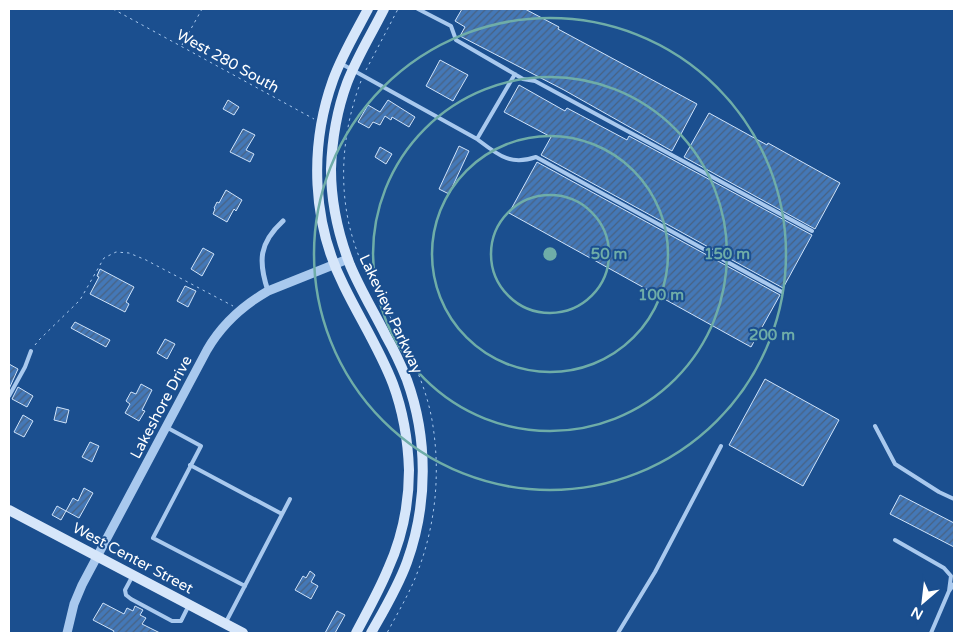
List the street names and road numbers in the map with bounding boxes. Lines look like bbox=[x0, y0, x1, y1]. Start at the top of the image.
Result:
street label: West 280 South bbox=[174, 25, 282, 97]
street label: Lakeview Parkway bbox=[355, 251, 427, 377]
street label: Lakeshore Drive bbox=[126, 352, 196, 462]
street label: West Center Street bbox=[70, 519, 197, 598]

